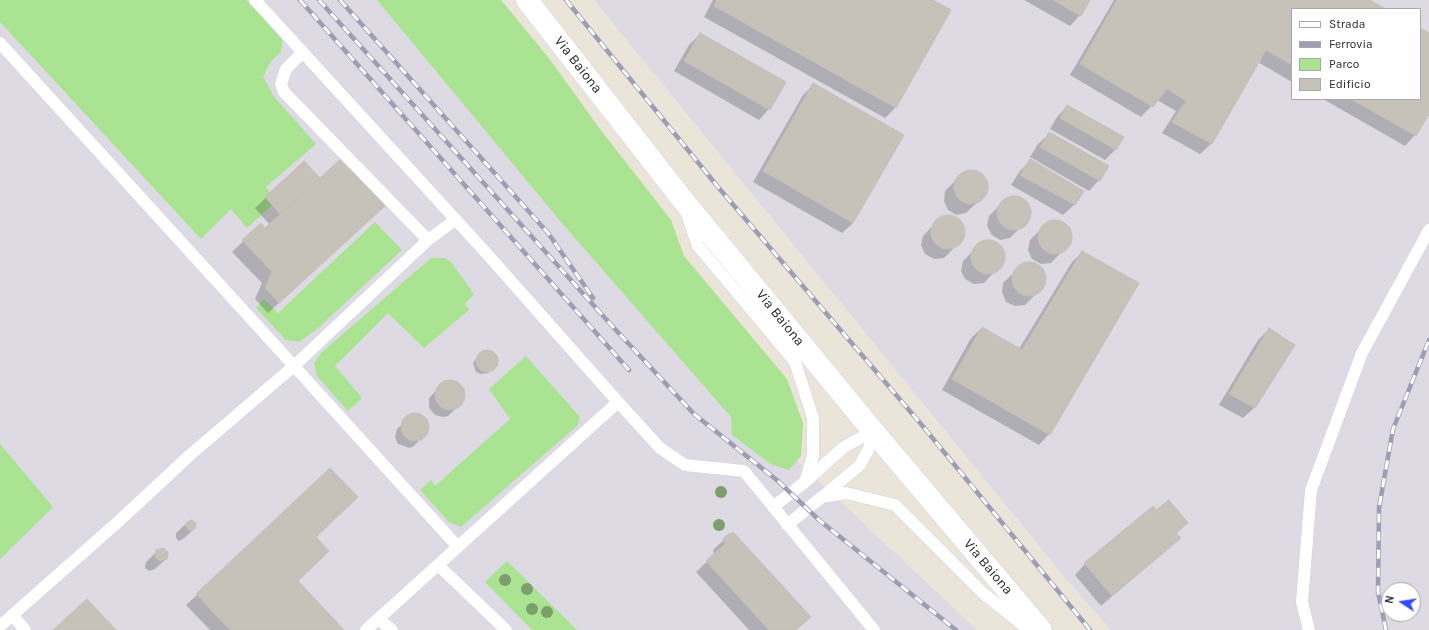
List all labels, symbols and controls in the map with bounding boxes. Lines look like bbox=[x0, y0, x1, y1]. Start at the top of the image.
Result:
legend bbox=[1291, 8, 1421, 100]
text: Strada bbox=[1329, 17, 1365, 31]
street label: Via Baiona bbox=[551, 33, 605, 97]
text: Ferrovia bbox=[1329, 37, 1373, 51]
text: Parco bbox=[1329, 57, 1359, 71]
text: Edificio bbox=[1329, 77, 1370, 91]
street label: Via Baiona bbox=[752, 286, 808, 350]
street label: Via Baiona bbox=[960, 536, 1016, 598]
north arrow bbox=[1381, 582, 1421, 622]
text: N bbox=[1383, 594, 1397, 605]

